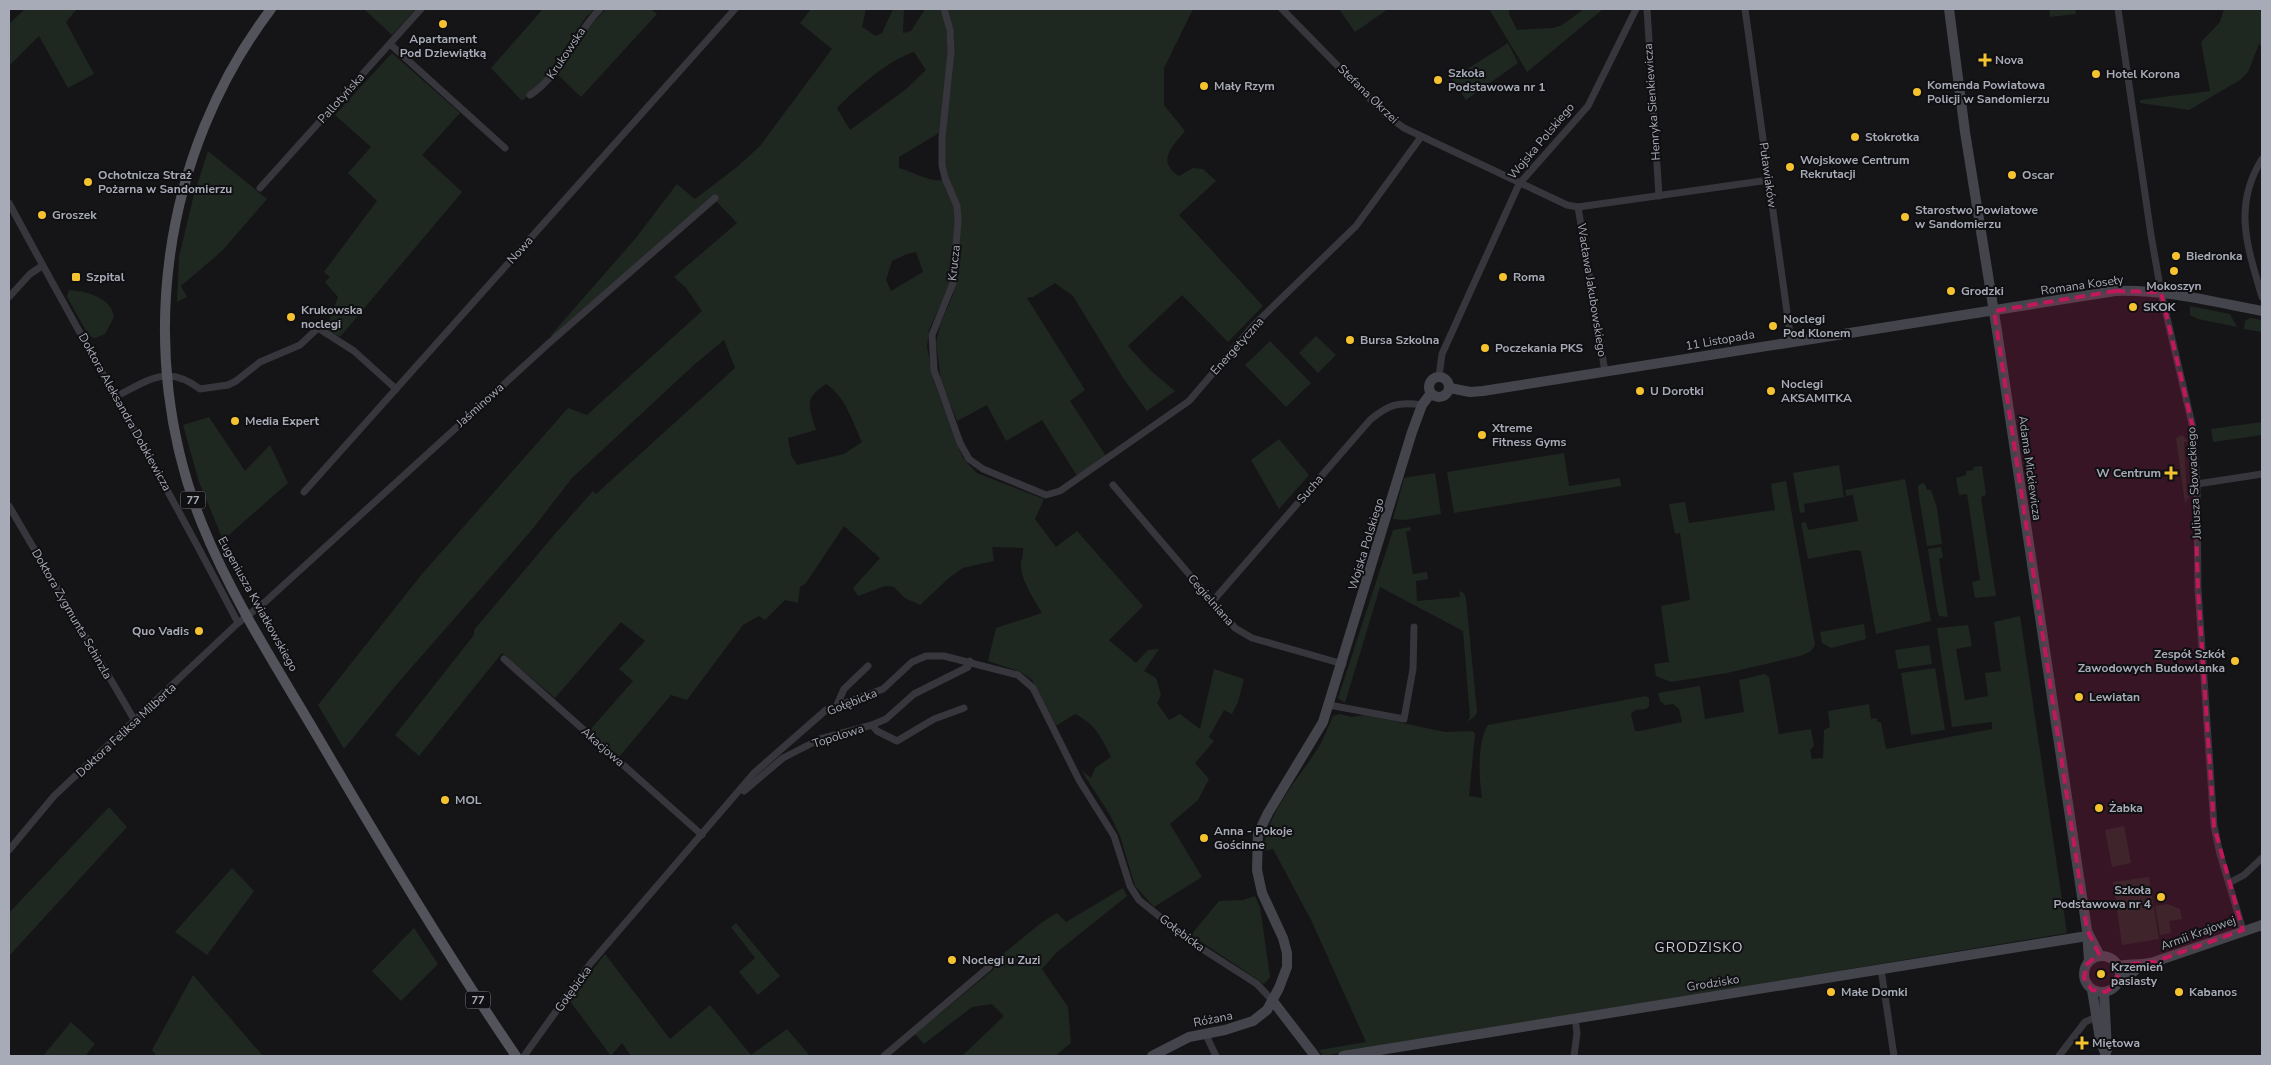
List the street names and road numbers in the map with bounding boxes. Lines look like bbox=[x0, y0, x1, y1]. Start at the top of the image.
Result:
street label: Krukowska bbox=[543, 24, 589, 82]
street label: Henryka Sienkiewicza bbox=[1640, 43, 1664, 161]
street label: Stefana Okrzei bbox=[1334, 61, 1402, 127]
street label: Pallotyńska bbox=[314, 69, 368, 127]
street label: Wojska Polskiego bbox=[1504, 99, 1578, 183]
street label: Puławiaków bbox=[1755, 141, 1781, 209]
street label: Wacława Jakubowskiego bbox=[1574, 222, 1611, 358]
street label: Nowa bbox=[503, 233, 537, 267]
street label: Krucza bbox=[944, 244, 964, 282]
street label: Romana Koseły bbox=[2040, 271, 2125, 299]
street label: Energetyczna bbox=[1207, 314, 1267, 378]
street label: 11 Listopada bbox=[1684, 326, 1756, 354]
street label: Doktora Aleksandra Dobkiewicza bbox=[75, 330, 175, 494]
street label: Jaśminowa bbox=[452, 379, 507, 431]
street label: Adama Mickiewicza bbox=[2015, 415, 2045, 521]
street label: Juliusza Słowackiego bbox=[2183, 426, 2205, 541]
street label: Sucha bbox=[1293, 471, 1327, 507]
road number: 77 bbox=[180, 492, 206, 508]
street label: Wojska Polskiego bbox=[1344, 496, 1388, 592]
street label: Eugeniusza Kwiatkowskiego bbox=[214, 534, 302, 675]
street label: Doktora Zygmunta Schinzla bbox=[28, 546, 116, 682]
street label: Cegielniana bbox=[1184, 571, 1238, 629]
street label: Doktora Feliksa Milberta bbox=[73, 679, 179, 781]
street label: Gołębicka bbox=[824, 685, 880, 719]
street label: Topolowa bbox=[810, 720, 866, 752]
street label: Akacjowa bbox=[578, 724, 628, 770]
street label: Gołębicka bbox=[1156, 911, 1208, 955]
street label: Armii Krajowej bbox=[2158, 912, 2238, 954]
street label: Gołębicka bbox=[551, 963, 595, 1015]
street label: Grodzisko bbox=[1685, 971, 1741, 995]
road number: 77 bbox=[466, 992, 490, 1008]
street label: Różana bbox=[1192, 1007, 1234, 1031]

